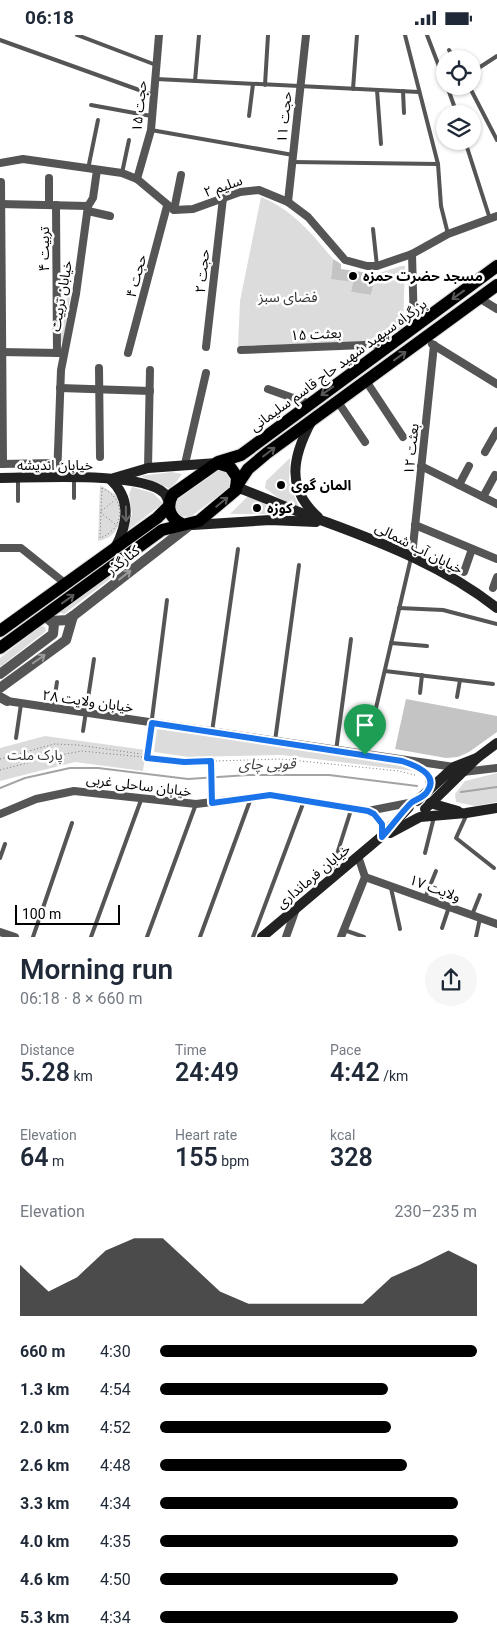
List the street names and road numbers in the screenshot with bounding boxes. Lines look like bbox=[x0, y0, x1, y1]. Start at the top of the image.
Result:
street label: حجت ۱۵ bbox=[128, 79, 150, 133]
street label: حجت ۱۱ bbox=[273, 90, 295, 144]
street label: سلیم ۲ bbox=[202, 172, 245, 203]
street label: تربیت ۴ bbox=[36, 226, 53, 272]
street label: حجت ۲ bbox=[192, 248, 212, 294]
street label: حجت ۴ bbox=[123, 253, 149, 299]
street label: خیابان تربیت bbox=[47, 259, 76, 333]
street label: بزرگراه سپهبد شهید حاج قاسم سلیمانی bbox=[246, 295, 431, 437]
street label: بعثت ۱۵ bbox=[290, 325, 342, 343]
street label: بعثت ۱۲ bbox=[400, 423, 422, 475]
street label: خیابان اندیشه bbox=[17, 457, 93, 474]
street label: خیابان آب شمالی bbox=[372, 519, 465, 578]
street label: کنارگذر bbox=[102, 542, 144, 579]
street label: خیابان ولایت ۲۸ bbox=[41, 687, 135, 716]
street label: خیابان ساحلی غربی bbox=[85, 771, 193, 800]
street label: خیابان فرمانداری bbox=[273, 840, 354, 912]
street label: ولایت ۱۷ bbox=[407, 871, 463, 906]

